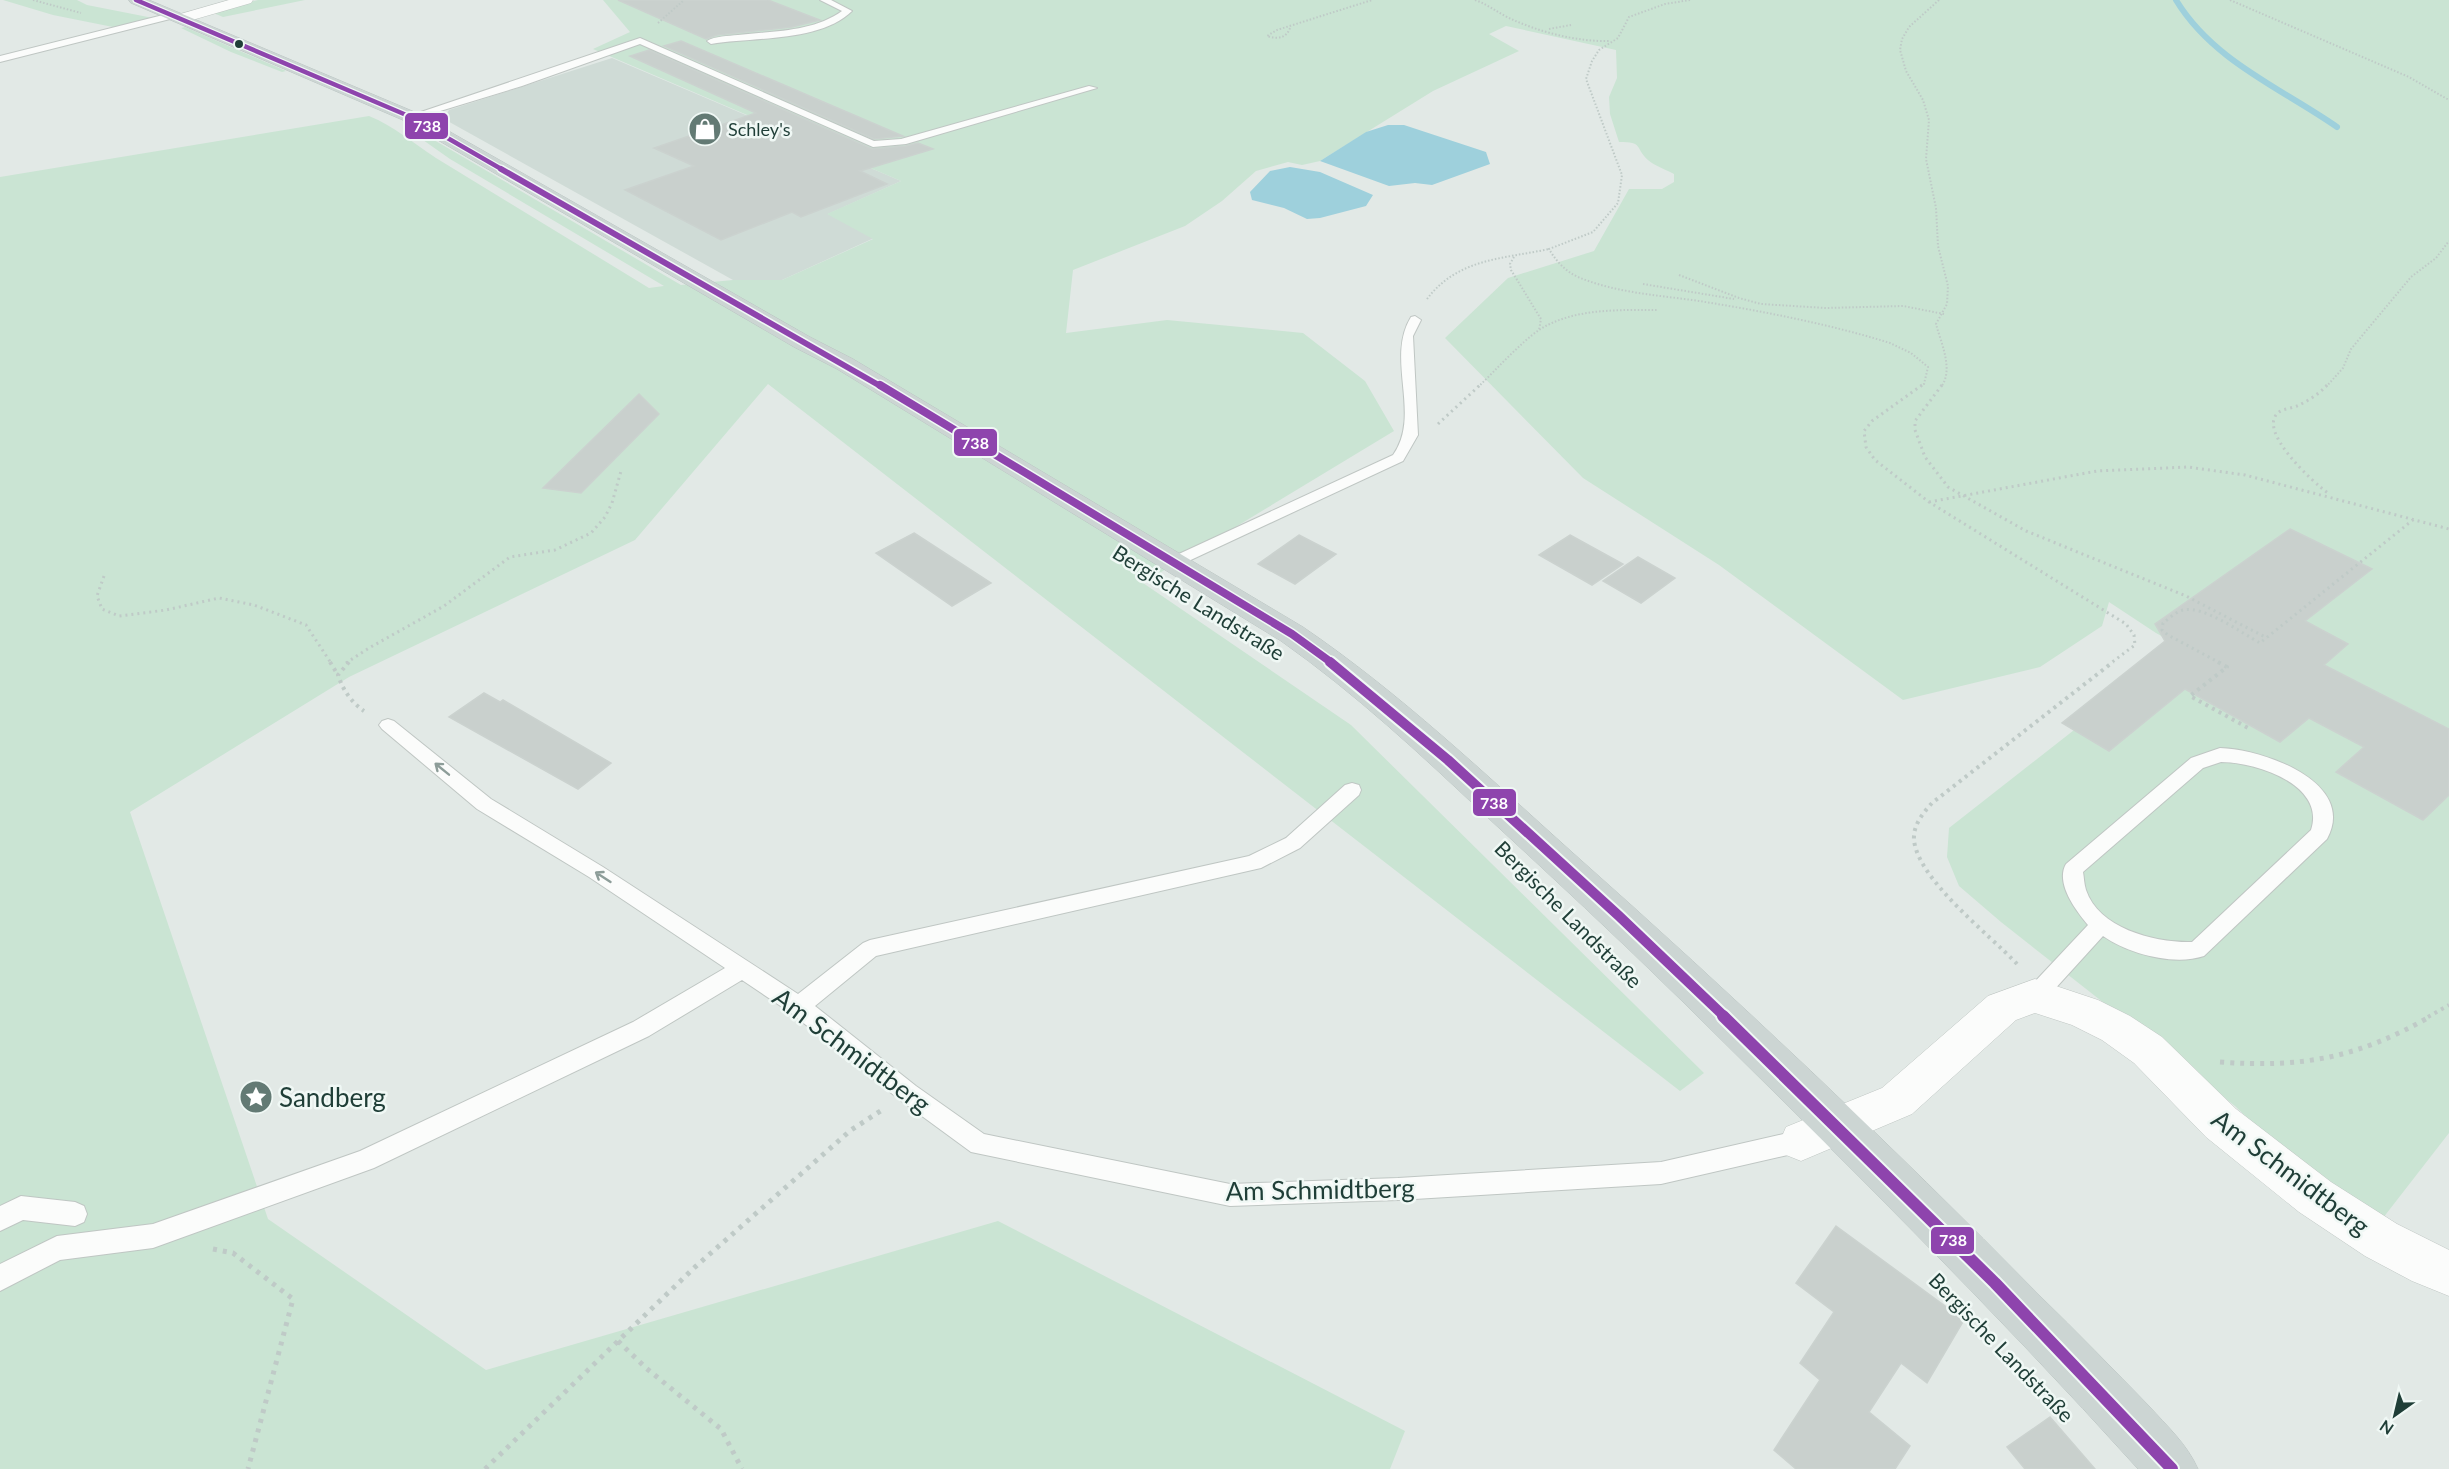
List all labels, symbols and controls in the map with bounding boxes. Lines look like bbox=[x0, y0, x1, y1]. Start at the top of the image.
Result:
unlabelled marker bbox=[233, 38, 245, 50]
shop icon: Schley's bbox=[687, 111, 723, 147]
line badge: 738 bbox=[404, 112, 449, 140]
text: 738 bbox=[413, 116, 441, 135]
place label: Schley's bbox=[728, 118, 791, 140]
line badge: 738 bbox=[953, 428, 998, 457]
text: 738 bbox=[961, 433, 989, 452]
street label: Bergische Landstraße bbox=[1109, 539, 1289, 665]
one-way arrow bbox=[434, 762, 450, 775]
line badge: 738 bbox=[1472, 788, 1517, 817]
text: 738 bbox=[1480, 793, 1508, 812]
street label: Bergische Landstraße bbox=[1490, 835, 1648, 993]
one-way arrow bbox=[595, 870, 612, 883]
street label: Am Schmidtberg bbox=[767, 980, 937, 1120]
place icon: Sandberg bbox=[238, 1079, 274, 1115]
place label: Sandberg bbox=[279, 1081, 386, 1113]
street label: Am Schmidtberg bbox=[2206, 1102, 2376, 1242]
street label: Am Schmidtberg bbox=[1225, 1171, 1415, 1207]
line badge: 738 bbox=[1930, 1226, 1975, 1255]
text: 738 bbox=[1939, 1230, 1967, 1249]
street label: Bergische Landstraße bbox=[1924, 1267, 2080, 1427]
north arrow bbox=[2365, 1385, 2425, 1445]
text: N bbox=[2376, 1417, 2397, 1439]

